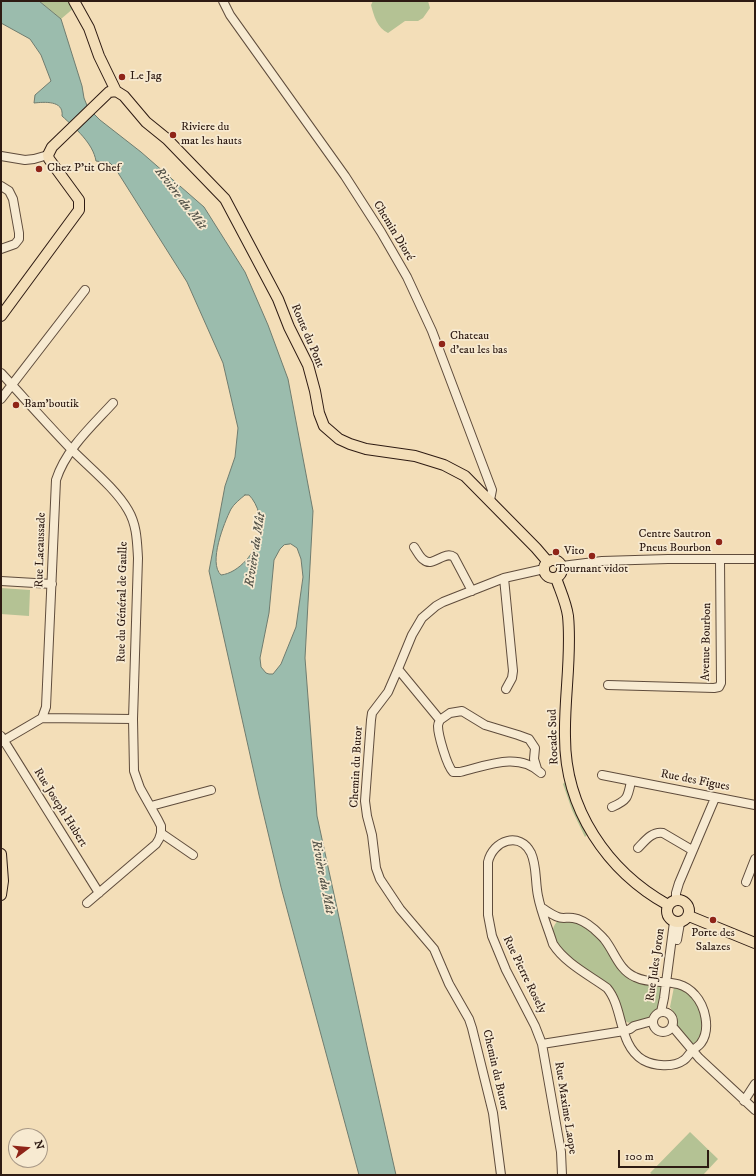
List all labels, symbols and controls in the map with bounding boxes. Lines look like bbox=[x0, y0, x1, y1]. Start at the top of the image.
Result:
place label: Le Jag bbox=[130, 70, 162, 84]
marker: Le Jag bbox=[117, 72, 127, 82]
place label: Riviere du mat les hauts bbox=[181, 121, 242, 149]
marker: Riviere du mat les hauts bbox=[168, 130, 178, 140]
place label: Chez P'tit Chef bbox=[47, 162, 120, 176]
marker: Chez P'tit Chef bbox=[34, 164, 44, 174]
water label: Rivière du Mât bbox=[151, 165, 209, 233]
street label: Chemin Dioré bbox=[369, 198, 417, 264]
street label: Route du Pont bbox=[287, 302, 327, 370]
place label: Chateau d'eau les bas bbox=[450, 330, 507, 358]
marker: Chateau d'eau les bas bbox=[437, 339, 447, 349]
place label: Bam'boutik bbox=[24, 398, 79, 412]
marker: Bam'boutik bbox=[11, 400, 21, 410]
street label: Rue Lacaussade bbox=[32, 512, 50, 588]
water label: Rivière du Mât bbox=[242, 512, 270, 588]
place label: Centre Sautron Pneus Bourbon bbox=[638, 528, 711, 556]
marker: Centre Sautron Pneus Bourbon bbox=[714, 537, 724, 547]
street label: Rue du Général de Gaulle bbox=[115, 541, 131, 663]
place label: Vito bbox=[564, 545, 584, 559]
marker: Vito bbox=[551, 547, 561, 557]
marker: Tournant vidot bbox=[587, 551, 597, 561]
place label: Tournant vidot bbox=[556, 563, 628, 577]
street label: Avenue Bourbon bbox=[699, 603, 715, 681]
street label: Rocade Sud bbox=[546, 709, 562, 765]
street label: Chemin du Butor bbox=[348, 726, 366, 808]
street label: Rue Joseph Hubert bbox=[30, 766, 90, 850]
street label: Rue des Figues bbox=[659, 767, 731, 795]
water label: Rivière du Mât bbox=[307, 839, 337, 915]
marker: Porte des Salazes bbox=[708, 915, 718, 925]
place label: Porte des Salazes bbox=[691, 927, 735, 955]
street label: Rue Jules Joron bbox=[644, 928, 668, 1002]
street label: Rue Pierre Rosely bbox=[499, 934, 549, 1016]
street label: Chemin du Butor bbox=[479, 1028, 511, 1112]
street label: Rue Maxime Laope bbox=[551, 1061, 579, 1155]
north arrow bbox=[8, 1128, 48, 1168]
text: N bbox=[31, 1139, 47, 1151]
scale bar bbox=[620, 1142, 711, 1168]
text: 100 m bbox=[625, 1149, 654, 1164]

